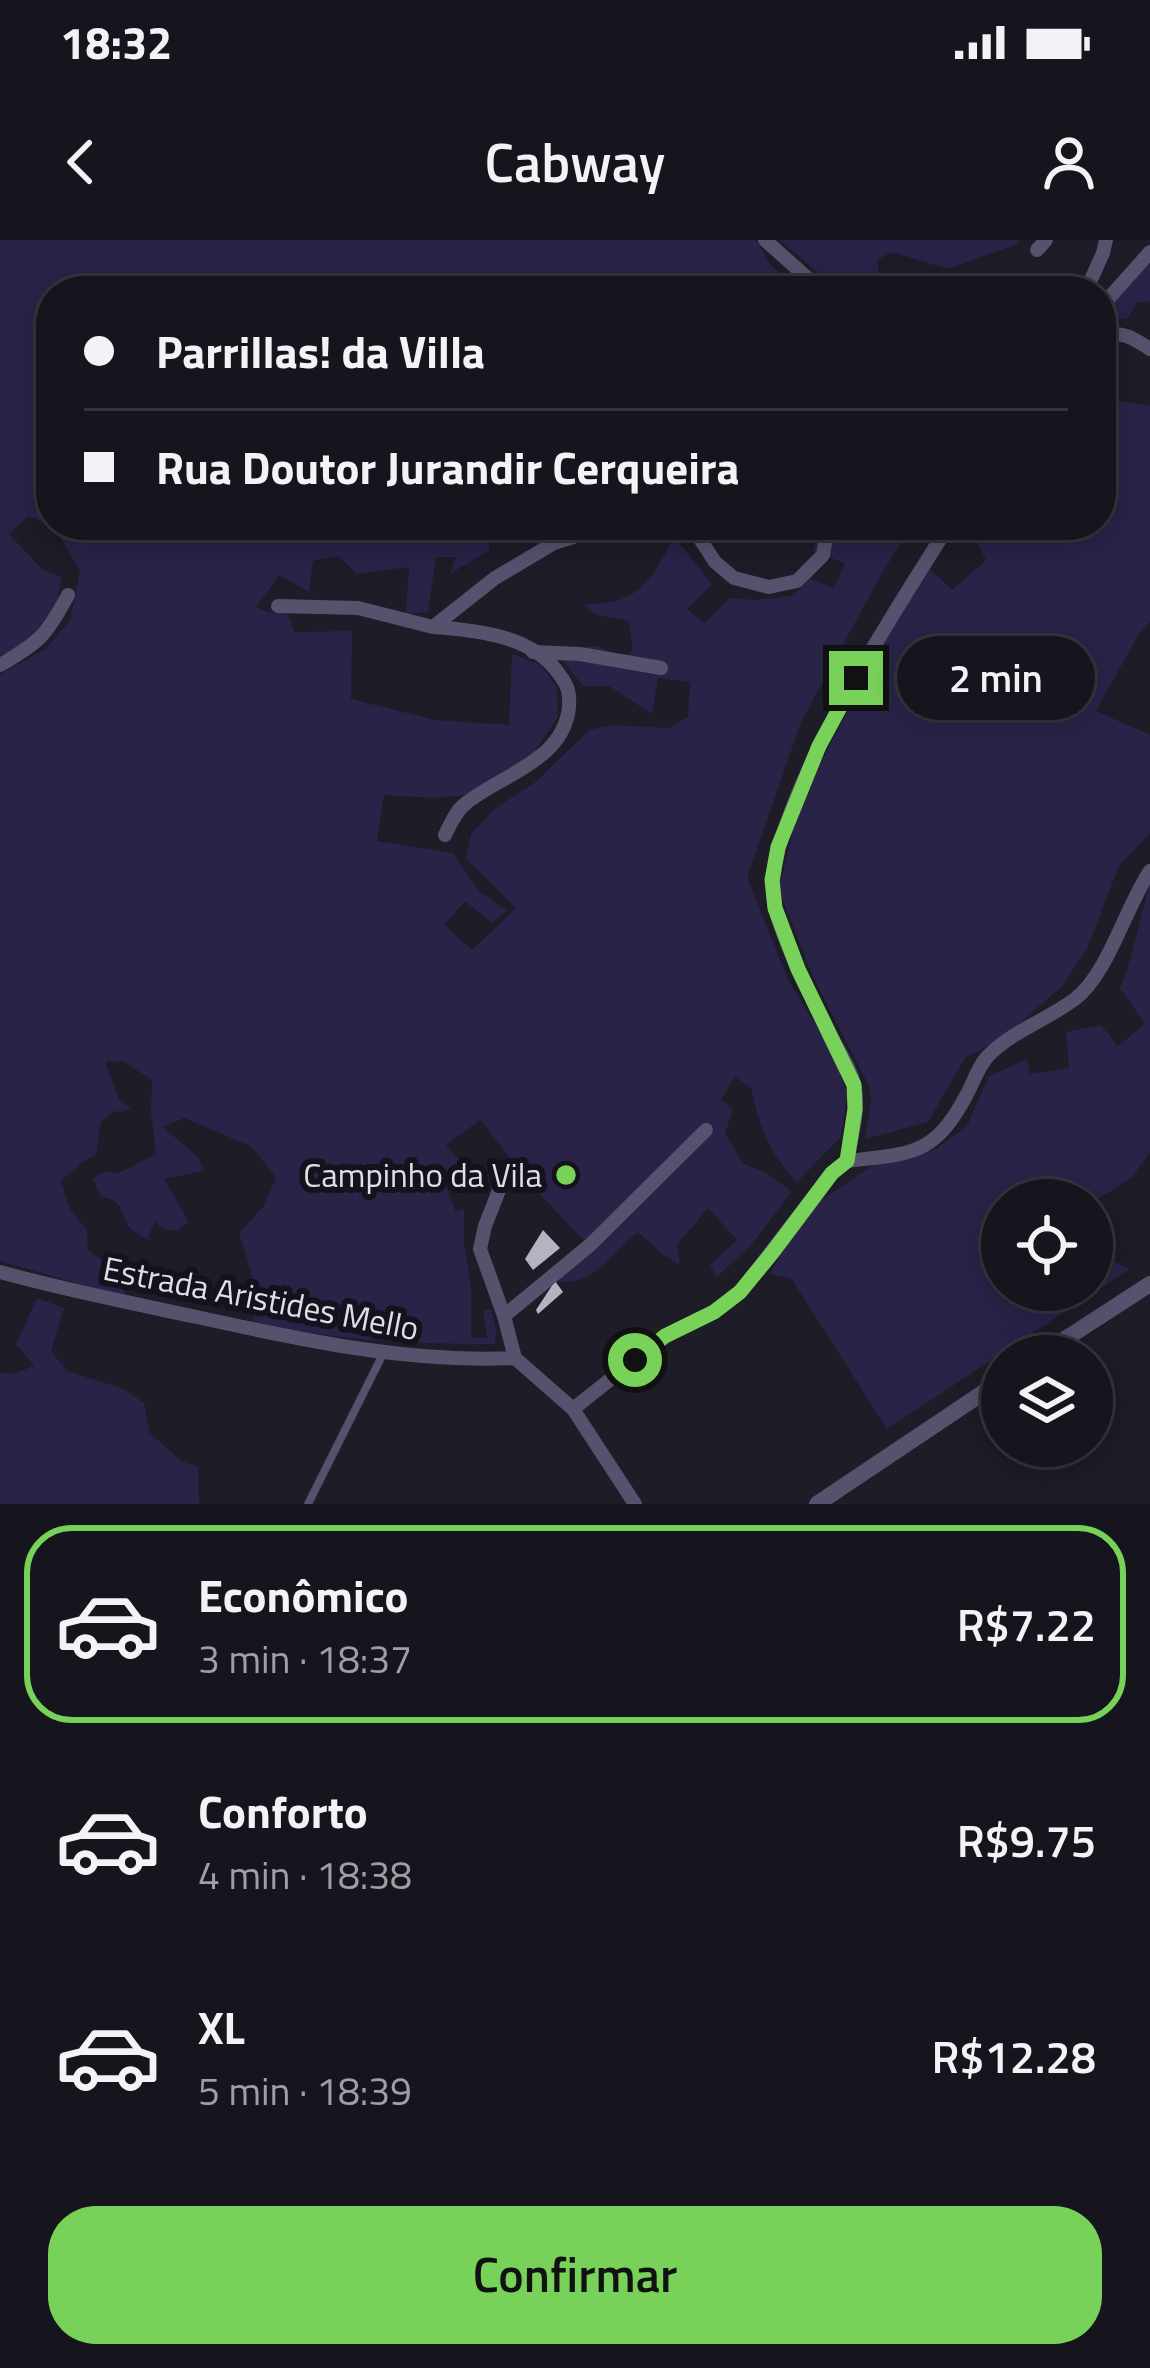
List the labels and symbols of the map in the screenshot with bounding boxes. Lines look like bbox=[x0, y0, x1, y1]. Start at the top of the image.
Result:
callout: 2 min bbox=[898, 636, 1096, 720]
route end bbox=[829, 651, 883, 705]
place label: Campinho da Vila bbox=[303, 1150, 542, 1200]
marker: Campinho da Vila bbox=[553, 1162, 579, 1188]
street label: Estrada Aristides Mello bbox=[99, 1243, 423, 1353]
route start bbox=[608, 1333, 662, 1387]

